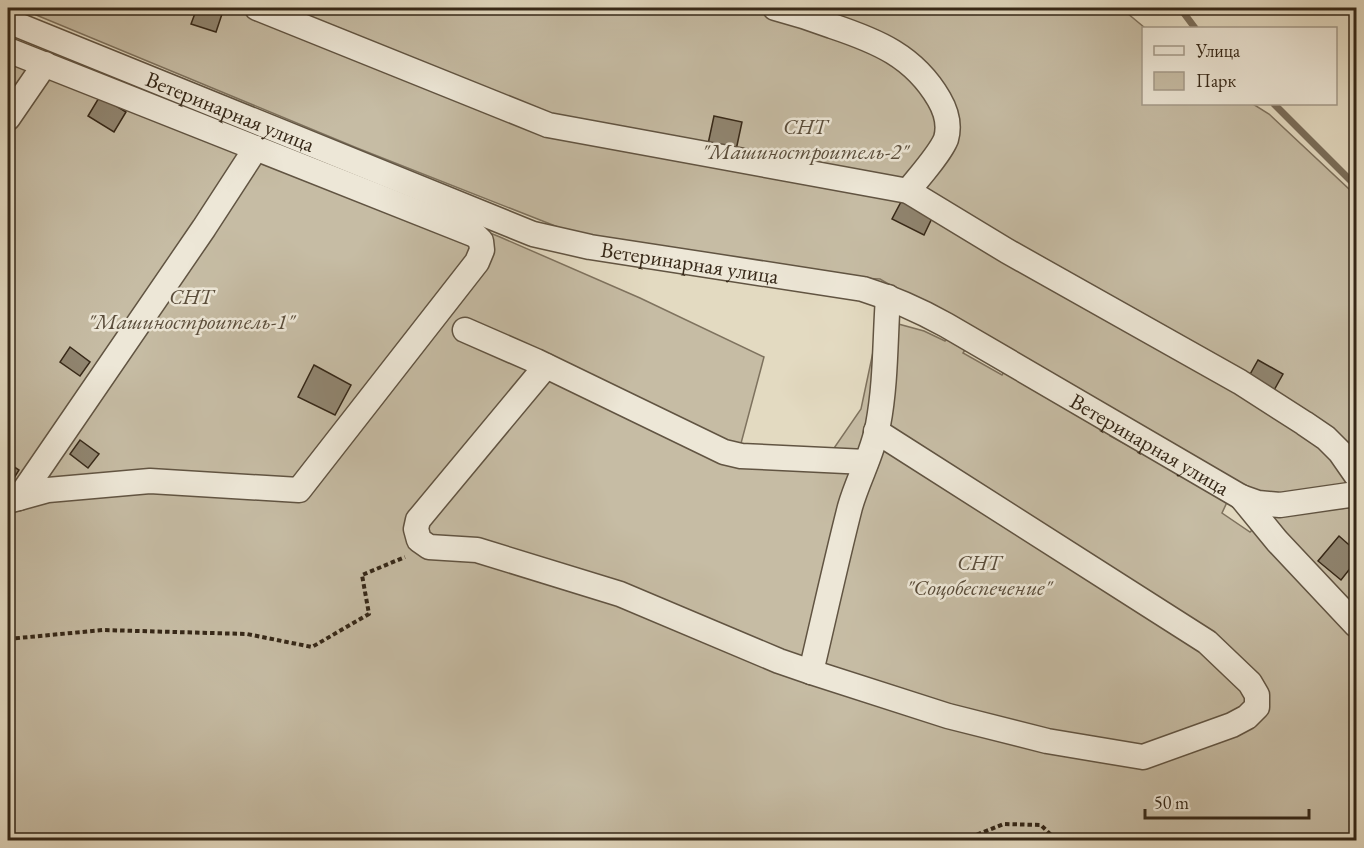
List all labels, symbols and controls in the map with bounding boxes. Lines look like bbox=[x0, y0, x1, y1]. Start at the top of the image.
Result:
legend bbox=[1142, 27, 1337, 105]
text: Улица bbox=[1195, 39, 1241, 62]
street label: Ветеринарная улица bbox=[141, 64, 319, 159]
text: Парк bbox=[1196, 69, 1236, 92]
park label: СНТ "Машиностроитель-2" bbox=[702, 112, 911, 166]
street label: Ветеринарная улица bbox=[599, 235, 781, 291]
park label: СНТ "Машиностроитель-1" bbox=[88, 282, 297, 336]
street label: Ветеринарная улица bbox=[1065, 387, 1235, 502]
park label: СНТ "Соцобеспечение" bbox=[906, 548, 1054, 602]
scale bar bbox=[1145, 782, 1308, 820]
text: 50 m bbox=[1154, 791, 1189, 814]

